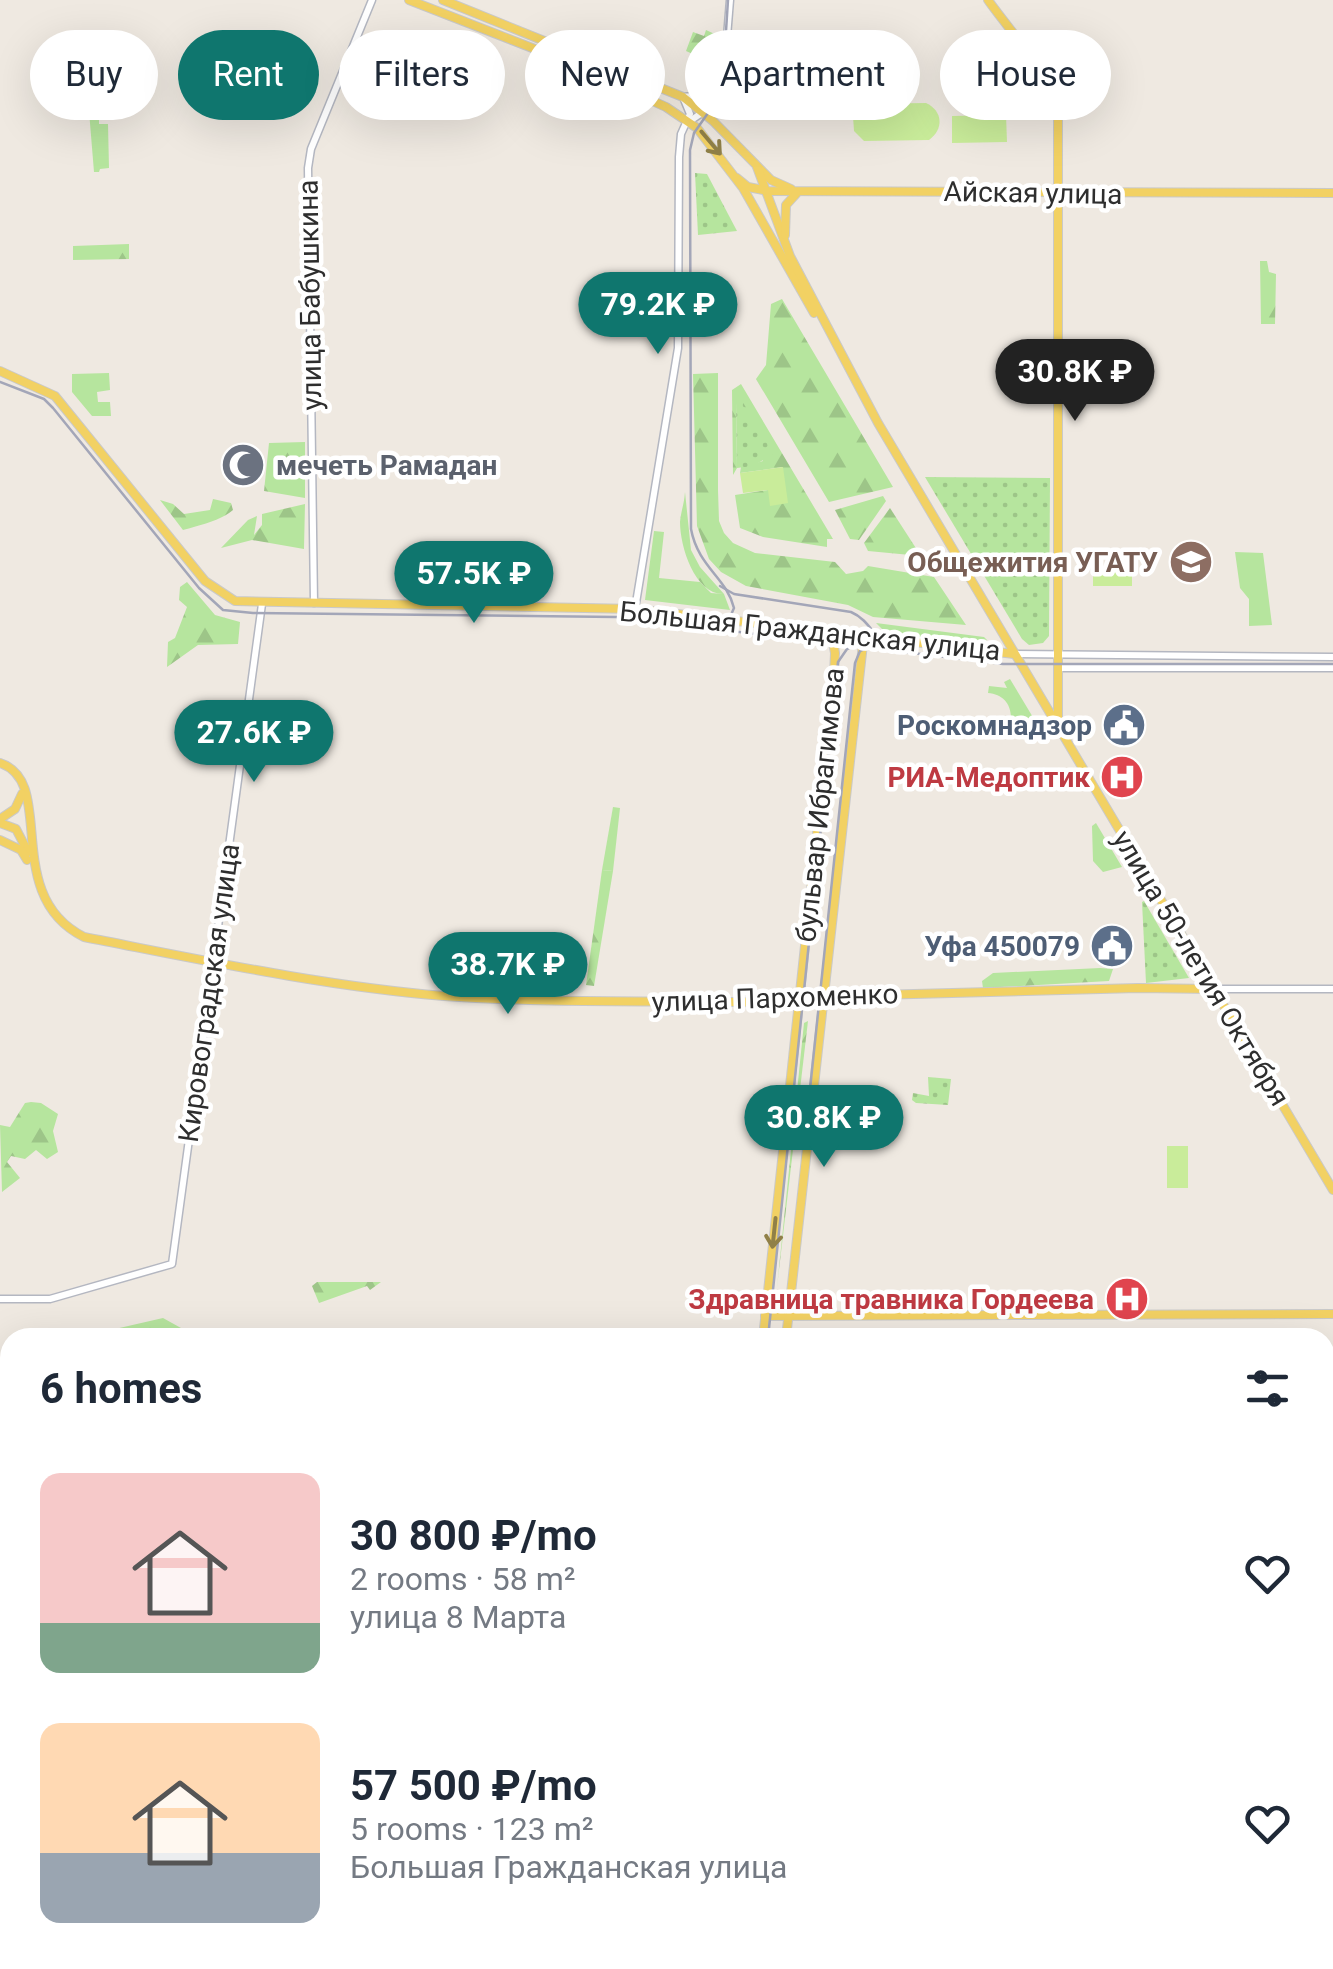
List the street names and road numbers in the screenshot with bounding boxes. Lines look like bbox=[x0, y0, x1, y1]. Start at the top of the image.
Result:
street label: Айская улица bbox=[943, 175, 1123, 211]
street label: улица Бабушкина bbox=[291, 179, 329, 411]
street label: Большая Гражданская улица bbox=[618, 595, 1002, 667]
street label: бульвар Ибрагимова bbox=[789, 666, 851, 944]
street label: улица 50-летия Октября bbox=[1106, 824, 1296, 1112]
street label: Кировоградская улица bbox=[172, 842, 246, 1144]
street label: улица Пархоменко bbox=[651, 977, 899, 1019]

